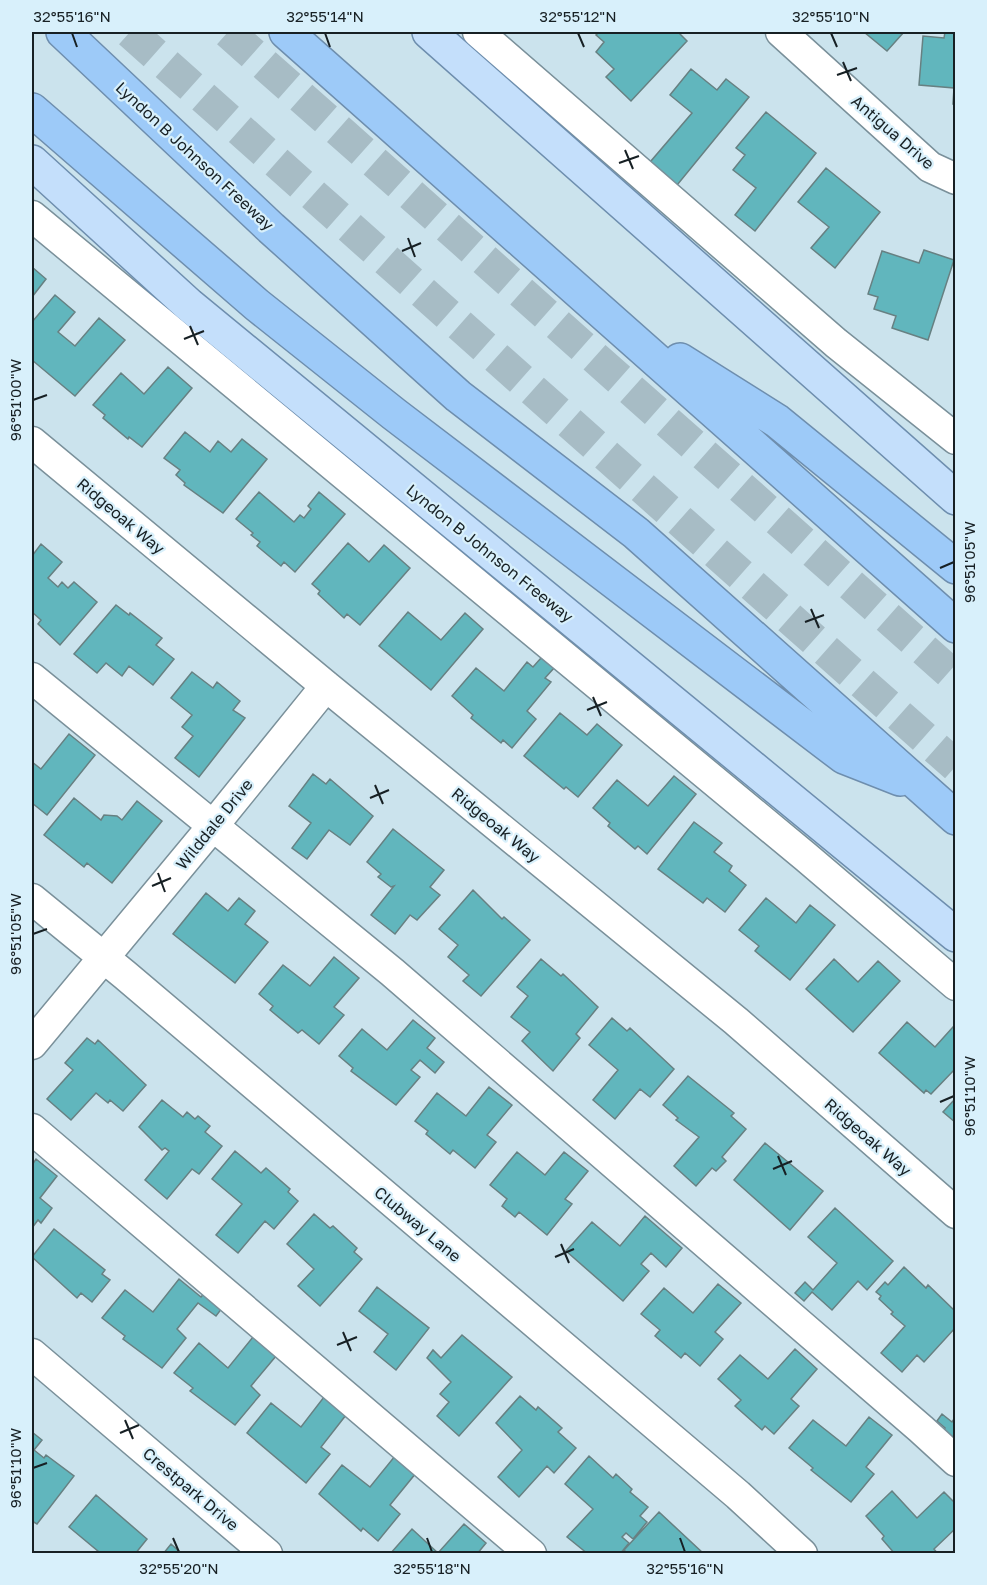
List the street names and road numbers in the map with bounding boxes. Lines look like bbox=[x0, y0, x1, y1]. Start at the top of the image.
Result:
street label: Lyndon B Johnson Freeway bbox=[112, 77, 278, 235]
street label: Antigua Drive bbox=[847, 91, 939, 173]
street label: Ridgeoak Way bbox=[73, 474, 169, 558]
street label: Lyndon B Johnson Freeway bbox=[402, 479, 578, 627]
street label: Wilddale Drive bbox=[171, 774, 257, 874]
street label: Ridgeoak Way bbox=[448, 783, 544, 867]
street label: Ridgeoak Way bbox=[821, 1094, 915, 1180]
street label: Clubway Lane bbox=[371, 1182, 465, 1266]
street label: Crestpark Drive bbox=[139, 1443, 243, 1535]

